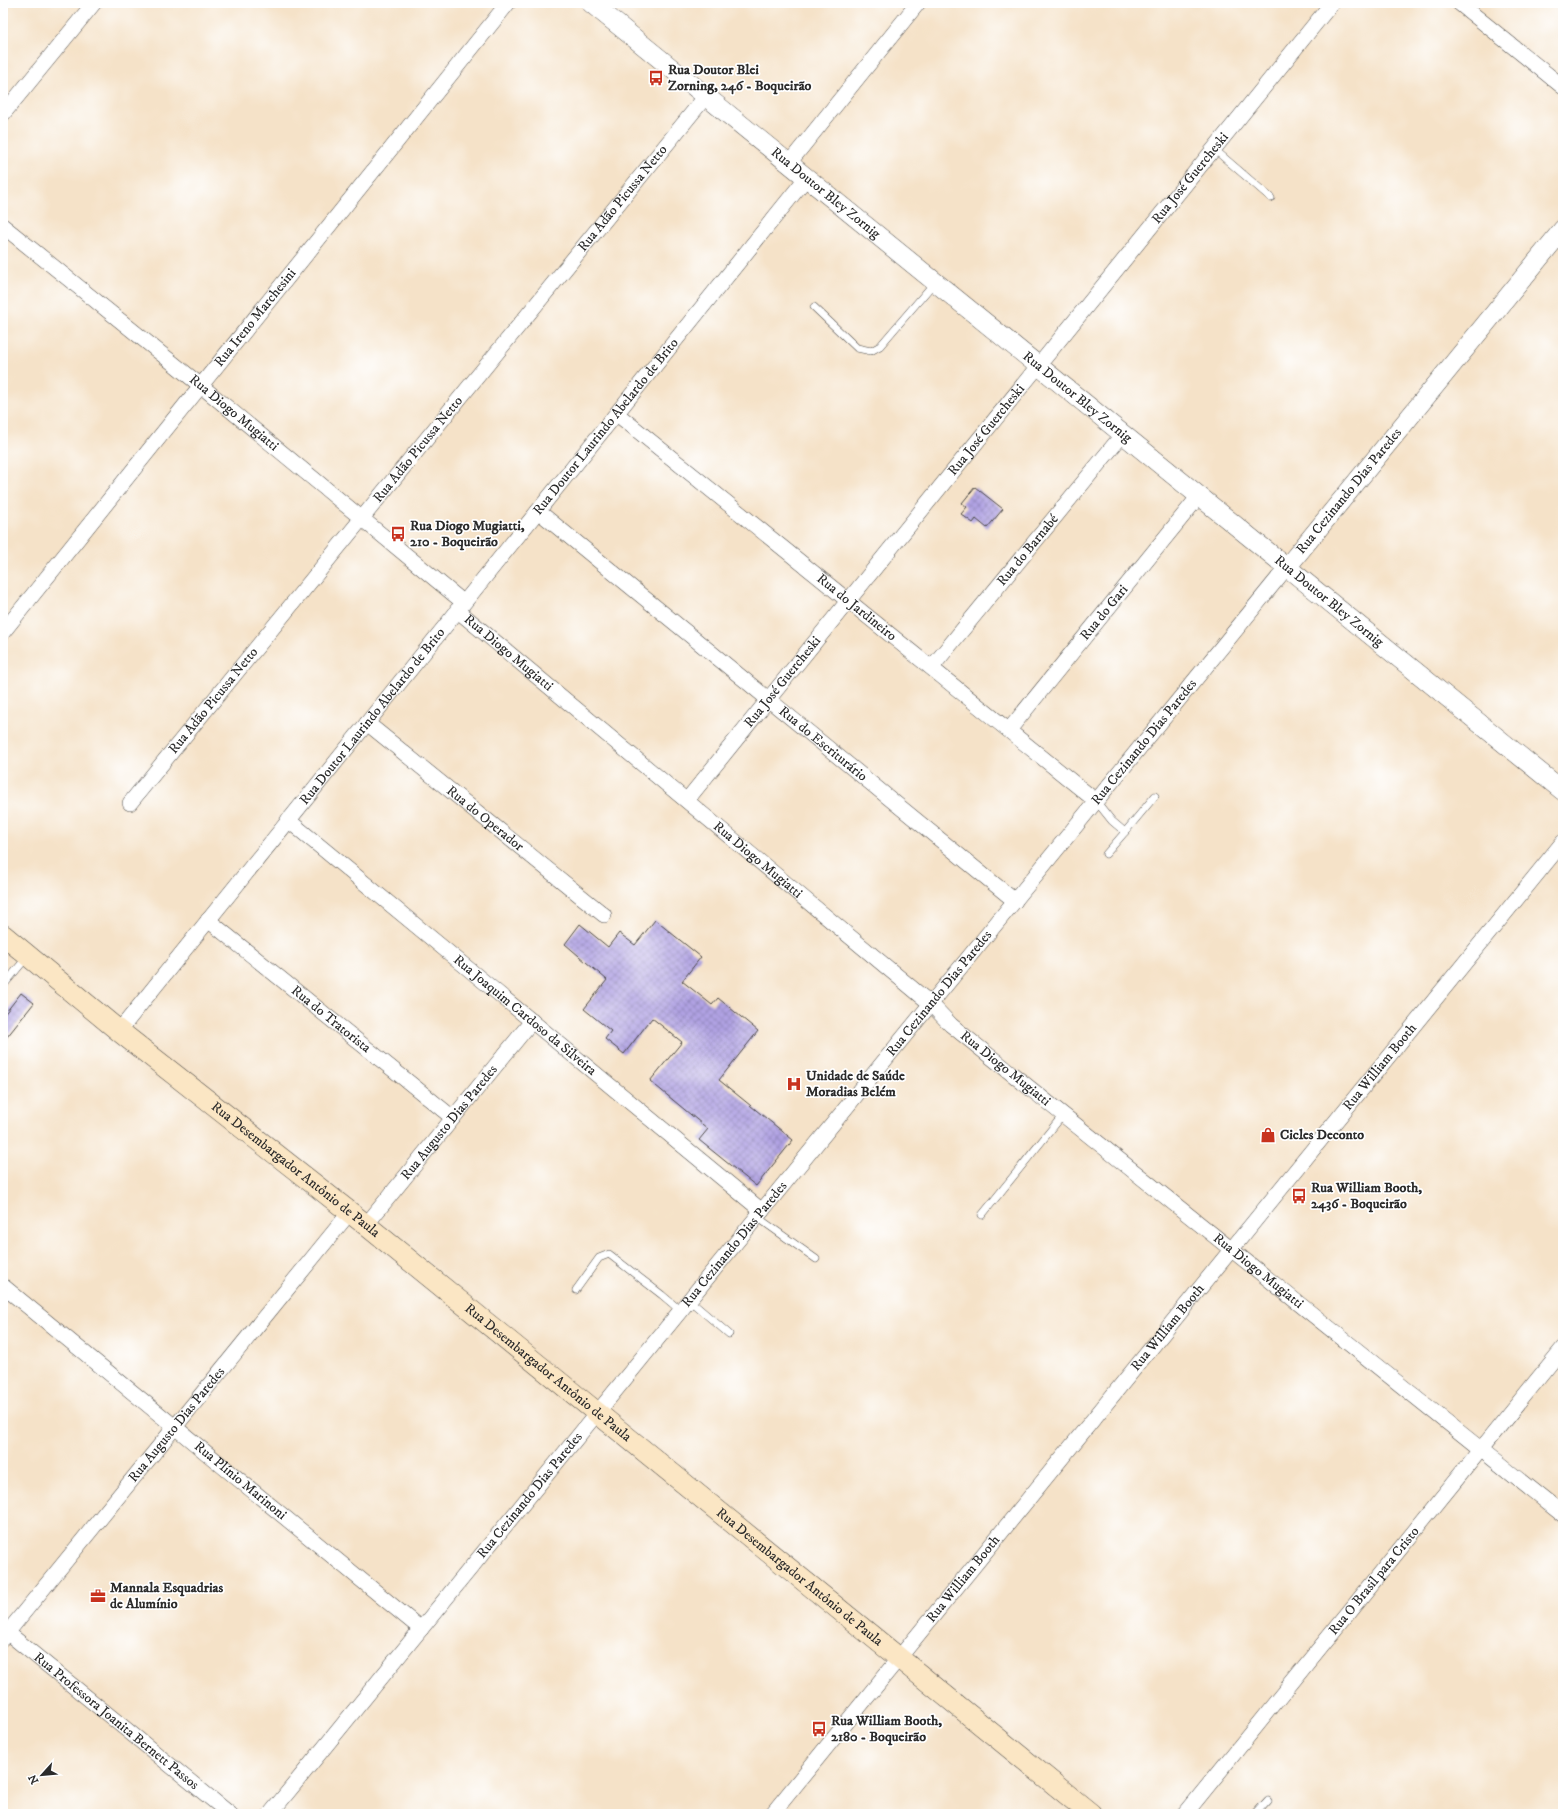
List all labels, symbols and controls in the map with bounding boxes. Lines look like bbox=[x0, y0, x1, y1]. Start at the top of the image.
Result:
place label: Rua Doutor Blei Zorning, 246 - Boqueirão bbox=[668, 61, 812, 95]
bus stop icon: Rua Doutor Blei Zorning, 246 - Boqueirão bbox=[647, 69, 665, 87]
street label: Rua José Guercheski bbox=[1148, 128, 1233, 228]
street label: Rua Adão Picussa Netto bbox=[574, 141, 672, 255]
street label: Rua Doutor Bley Zornig bbox=[767, 143, 884, 243]
street label: Rua Ireno Marchesini bbox=[210, 265, 301, 371]
street label: Rua Doutor Laurindo Abelardo de Brito bbox=[529, 334, 683, 519]
street label: Rua Doutor Bley Zornig bbox=[1019, 347, 1136, 447]
street label: Rua Diogo Mugiatti bbox=[185, 371, 283, 455]
street label: Rua José Guercheski bbox=[944, 380, 1029, 479]
street label: Rua Adão Picussa Netto bbox=[369, 392, 467, 507]
street label: Rua Cezinando Dias Paredes bbox=[1292, 424, 1406, 558]
street label: Rua do Barnabé bbox=[993, 511, 1063, 590]
place label: Rua Diogo Mugiatti, 210 - Boqueirão bbox=[410, 517, 525, 551]
bus stop icon: Rua Diogo Mugiatti, 210 - Boqueirão bbox=[389, 525, 407, 543]
street label: Rua Doutor Bley Zornig bbox=[1271, 552, 1387, 651]
street label: Rua do Jardineiro bbox=[813, 570, 900, 645]
street label: Rua do Gari bbox=[1076, 581, 1132, 644]
street label: Rua Diogo Mugiatti bbox=[460, 610, 557, 695]
street label: Rua Doutor Laurindo Abelardo de Brito bbox=[296, 624, 449, 809]
street label: Rua José Guercheski bbox=[740, 632, 825, 731]
street label: Rua Adão Picussa Netto bbox=[165, 643, 262, 758]
street label: Rua Cezinando Dias Paredes bbox=[1087, 675, 1201, 809]
street label: Rua do Escriturário bbox=[775, 702, 871, 786]
street label: Rua do Operador bbox=[443, 782, 528, 856]
street label: Rua Diogo Mugiatti bbox=[709, 818, 806, 903]
street label: Rua Cezinando Dias Paredes bbox=[883, 926, 996, 1060]
street label: Rua Joaquim Cardoso da Silveira bbox=[449, 951, 600, 1080]
street label: Rua do Tratorista bbox=[287, 982, 374, 1057]
street label: Rua William Booth bbox=[1339, 1019, 1421, 1114]
street label: Rua Diogo Mugiatti bbox=[956, 1027, 1055, 1110]
street label: Rua Augusto Dias Paredes bbox=[397, 1061, 502, 1184]
place label: Unidade de Saúde Moradias Belém bbox=[806, 1067, 905, 1101]
hospital icon: Unidade de Saúde Moradias Belém bbox=[785, 1075, 803, 1093]
street label: Rua Desembargador Antônio de Paula bbox=[207, 1098, 384, 1242]
shop icon: Cicles Deconto bbox=[1259, 1126, 1277, 1144]
place label: Cicles Deconto bbox=[1280, 1126, 1364, 1144]
street label: Rua Cezinando Dias Paredes bbox=[678, 1177, 791, 1311]
place label: Rua William Booth, 2436 - Boqueirão bbox=[1311, 1179, 1422, 1213]
bus stop icon: Rua William Booth, 2436 - Boqueirão bbox=[1290, 1187, 1308, 1205]
street label: Rua Diogo Mugiatti bbox=[1209, 1229, 1307, 1313]
street label: Rua William Booth bbox=[1127, 1280, 1209, 1375]
street label: Rua Desembargador Antônio de Paula bbox=[461, 1300, 635, 1446]
street label: Rua Augusto Dias Paredes bbox=[124, 1363, 229, 1486]
street label: Rua Cezinando Dias Paredes bbox=[473, 1429, 587, 1562]
street label: Rua Plínio Marinoni bbox=[190, 1438, 291, 1524]
street label: Rua Desembargador Antônio de Paula bbox=[712, 1504, 887, 1650]
street label: Rua O Brasil para Cristo bbox=[1325, 1523, 1424, 1639]
street label: Rua William Booth bbox=[922, 1531, 1005, 1626]
place label: Mannala Esquadrias de Alumínio bbox=[110, 1579, 223, 1613]
office icon: Mannala Esquadrias de Alumínio bbox=[89, 1587, 107, 1605]
street label: Rua Professora Joanita Bernett Passos bbox=[30, 1649, 203, 1794]
place label: Rua William Booth, 2180 - Boqueirão bbox=[831, 1712, 942, 1746]
bus stop icon: Rua William Booth, 2180 - Boqueirão bbox=[810, 1720, 828, 1738]
north arrow bbox=[22, 1755, 62, 1795]
text: N bbox=[26, 1772, 42, 1786]

